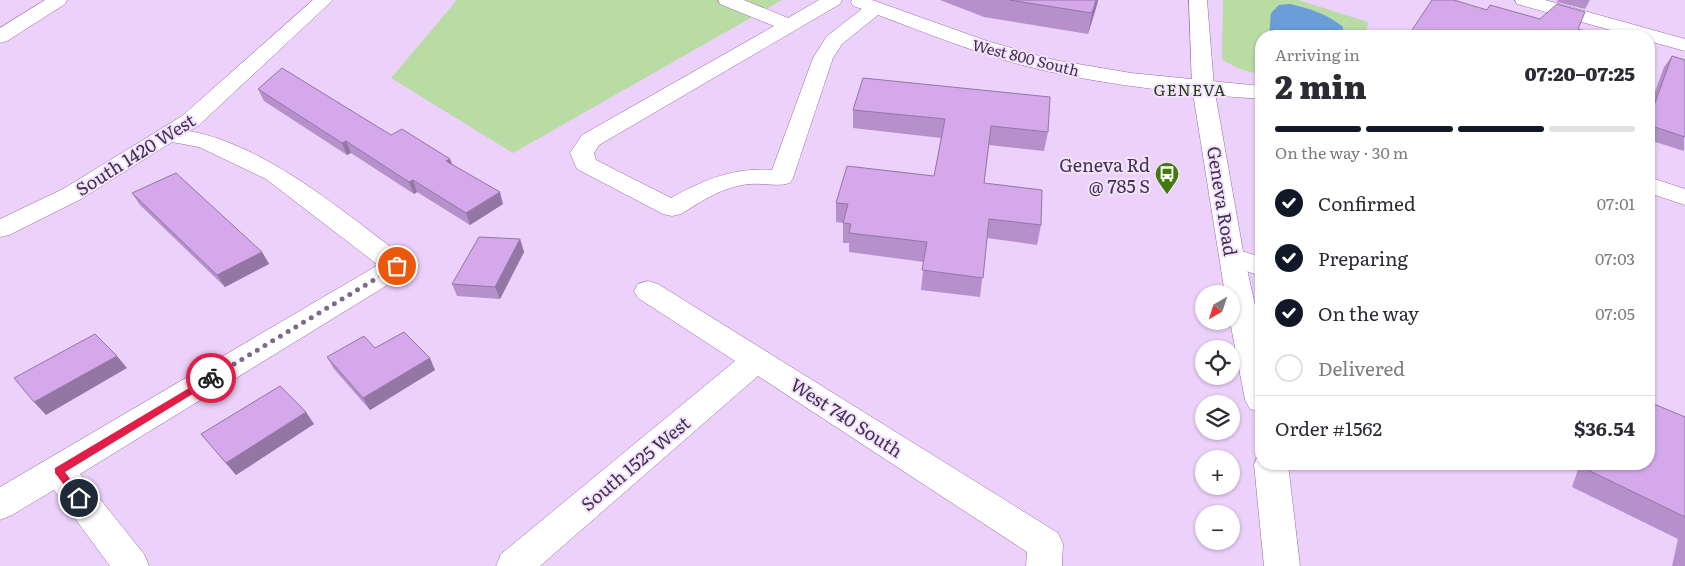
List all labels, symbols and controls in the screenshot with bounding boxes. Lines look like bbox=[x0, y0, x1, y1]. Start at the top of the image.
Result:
street label: West 800 South bbox=[970, 33, 1082, 81]
text: Arriving in bbox=[1275, 42, 1360, 66]
text: 07:20–07:25 bbox=[1525, 59, 1635, 87]
text: 2 min bbox=[1275, 61, 1367, 109]
district label: GENEVA bbox=[1153, 77, 1227, 101]
street label: South 1420 West bbox=[70, 106, 201, 202]
text: On the way · 30 m bbox=[1275, 140, 1408, 164]
street label: Geneva Road bbox=[1201, 144, 1245, 258]
place label: Geneva Rd @ 785 S bbox=[1059, 151, 1150, 199]
bus stop icon: Geneva Rd @ 785 S bbox=[1154, 161, 1180, 195]
icon: check bbox=[1275, 189, 1303, 217]
text: Confirmed bbox=[1318, 189, 1416, 217]
text: 07:01 bbox=[1597, 191, 1635, 215]
icon: check bbox=[1275, 244, 1303, 272]
text: Preparing bbox=[1318, 244, 1408, 272]
pin bbox=[376, 245, 418, 287]
text: 07:03 bbox=[1595, 246, 1635, 270]
icon: bag bbox=[383, 252, 411, 280]
north arrow bbox=[1195, 285, 1240, 330]
map controls bbox=[1195, 285, 1240, 550]
icon: check bbox=[1275, 299, 1303, 327]
text: On the way bbox=[1318, 299, 1419, 327]
text: 07:05 bbox=[1595, 301, 1635, 325]
button: locate bbox=[1195, 340, 1240, 385]
courier bbox=[186, 353, 236, 403]
text: Delivered bbox=[1318, 354, 1405, 382]
icon: bike bbox=[197, 364, 225, 392]
street label: West 740 South bbox=[786, 371, 909, 464]
button: layers bbox=[1195, 395, 1240, 440]
street label: South 1525 West bbox=[574, 409, 696, 517]
text: Order #1562 bbox=[1275, 414, 1382, 442]
text: $36.54 bbox=[1574, 414, 1635, 442]
button: + bbox=[1195, 450, 1240, 495]
pin bbox=[58, 477, 100, 519]
icon: home bbox=[65, 484, 93, 512]
button: − bbox=[1195, 505, 1240, 550]

